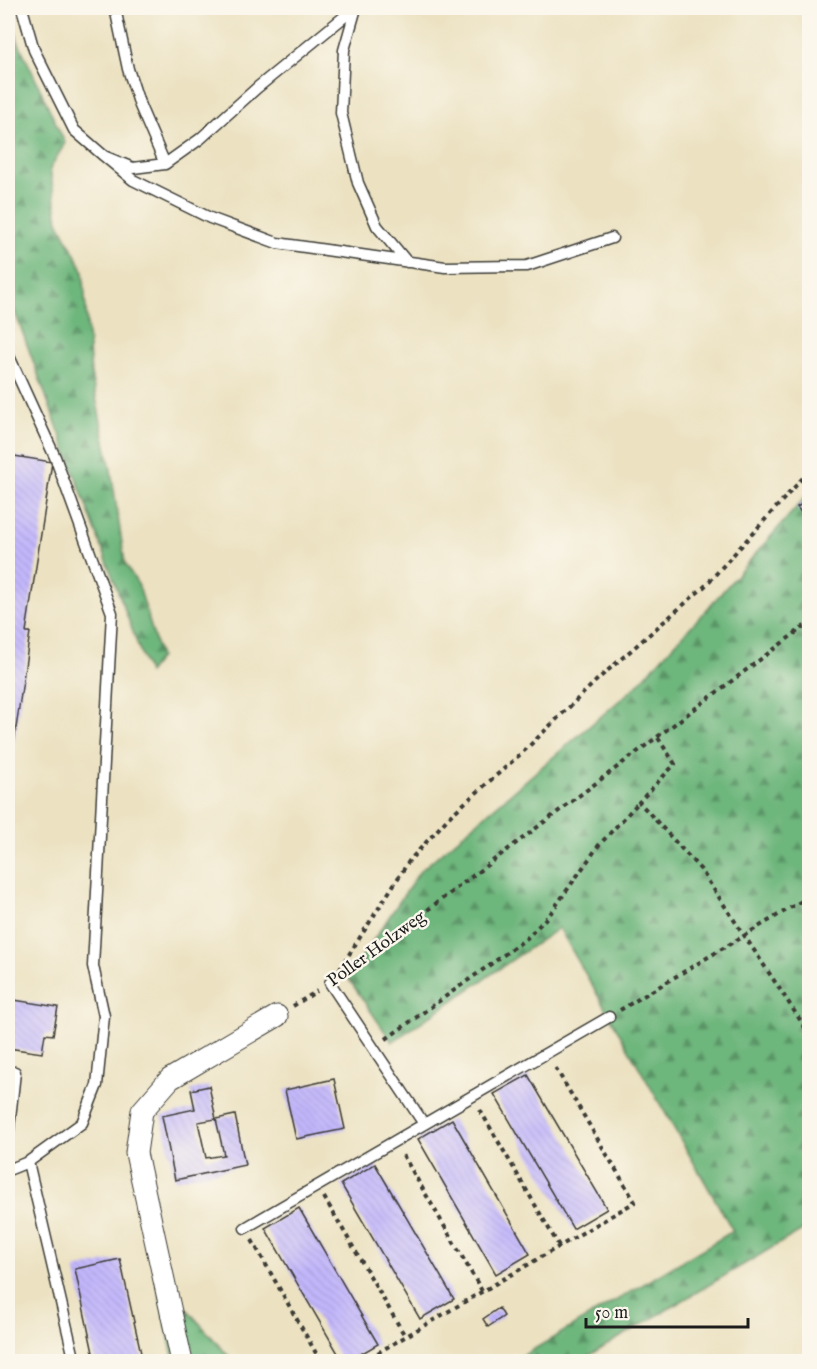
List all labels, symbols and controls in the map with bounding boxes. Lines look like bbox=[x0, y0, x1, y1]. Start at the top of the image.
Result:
street label: Poller Holzweg bbox=[323, 906, 431, 993]
scale bar bbox=[586, 1291, 748, 1329]
text: 50 m bbox=[595, 1302, 628, 1325]

